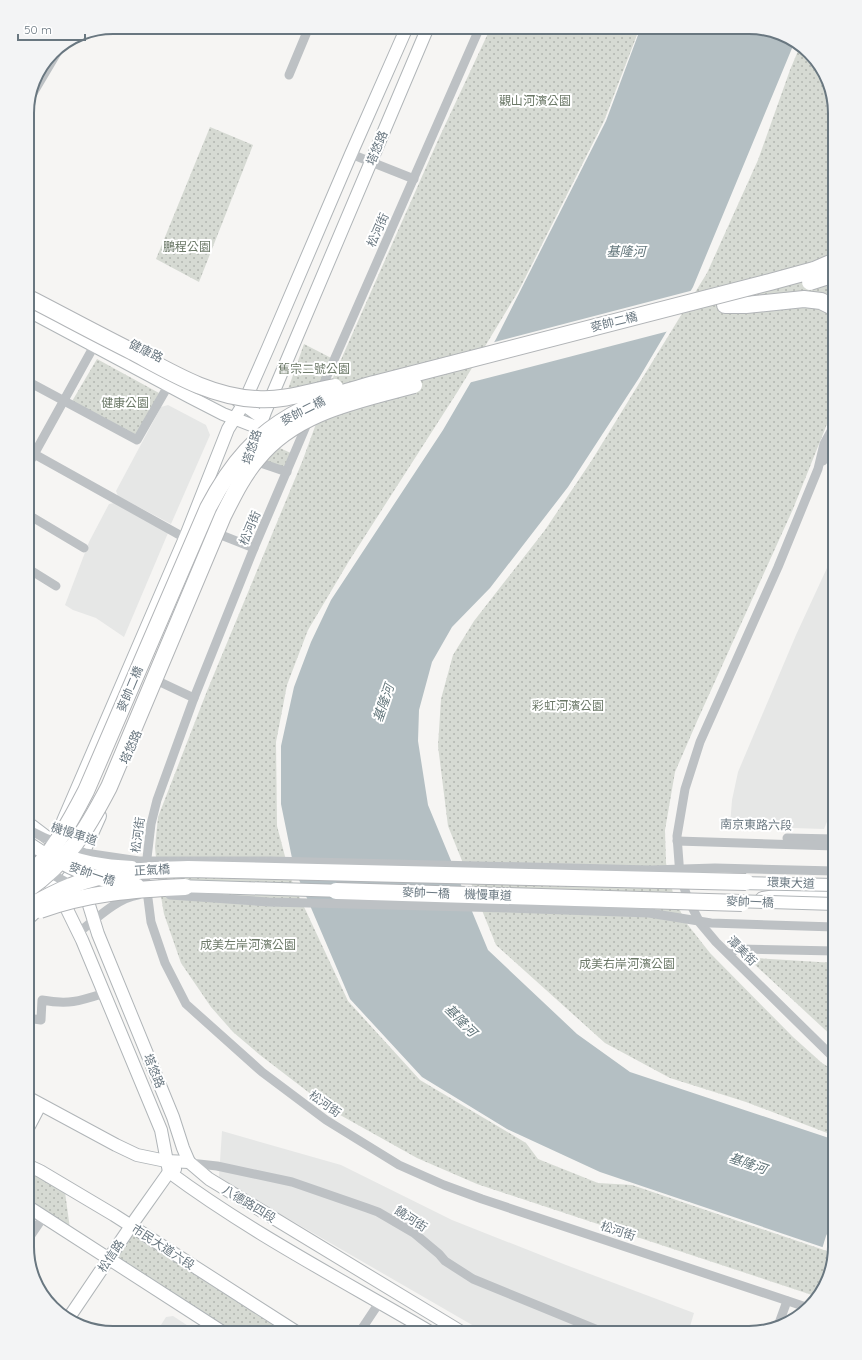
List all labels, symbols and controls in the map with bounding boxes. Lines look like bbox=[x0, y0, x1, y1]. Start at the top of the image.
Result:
scale bar bbox=[18, 16, 85, 42]
text: 50 m bbox=[24, 22, 52, 37]
park label: 觀山河濱公園 bbox=[499, 93, 571, 108]
street label: 塔悠路 bbox=[363, 128, 390, 167]
street label: 松河街 bbox=[363, 210, 392, 249]
park label: 鵬程公園 bbox=[163, 239, 211, 254]
water label: 基隆河 bbox=[606, 243, 648, 259]
street label: 麥帥二橋 bbox=[589, 308, 639, 335]
street label: 健康路 bbox=[127, 336, 166, 365]
park label: 舊宗二號公園 bbox=[278, 361, 350, 376]
street label: 麥帥二橋 bbox=[278, 393, 328, 428]
park label: 健康公園 bbox=[101, 395, 149, 410]
street label: 塔悠路 bbox=[239, 427, 264, 466]
street label: 松河街 bbox=[236, 508, 263, 547]
street label: 麥帥二橋 bbox=[113, 664, 146, 714]
water label: 基隆河 bbox=[369, 679, 398, 724]
park label: 彩虹河濱公園 bbox=[532, 698, 604, 713]
street label: 塔悠路 bbox=[116, 727, 145, 766]
street label: 松河街 bbox=[128, 816, 147, 854]
street label: 南京東路六段 bbox=[720, 816, 792, 833]
street label: 機慢車道 bbox=[49, 819, 99, 848]
street label: 麥帥一橋 bbox=[67, 859, 117, 888]
street label: 正氣橋 bbox=[134, 861, 170, 878]
street label: 環東大道 bbox=[767, 874, 815, 891]
street label: 麥帥一橋 bbox=[402, 884, 450, 901]
street label: 機慢車道 bbox=[464, 886, 512, 903]
street label: 麥帥一橋 bbox=[726, 893, 774, 910]
street label: 潭美街 bbox=[724, 933, 760, 969]
park label: 成美左岸河濱公園 bbox=[200, 937, 296, 952]
park label: 成美右岸河濱公園 bbox=[579, 956, 675, 971]
water label: 基隆河 bbox=[442, 1001, 483, 1042]
street label: 塔悠路 bbox=[141, 1051, 168, 1090]
street label: 松河街 bbox=[306, 1087, 344, 1120]
water label: 基隆河 bbox=[727, 1149, 772, 1178]
street label: 八德路四段 bbox=[220, 1182, 279, 1225]
street label: 饒河街 bbox=[392, 1202, 430, 1235]
street label: 松河街 bbox=[599, 1218, 638, 1243]
street label: 市民大道六段 bbox=[129, 1221, 198, 1272]
street label: 松信路 bbox=[94, 1237, 127, 1275]

